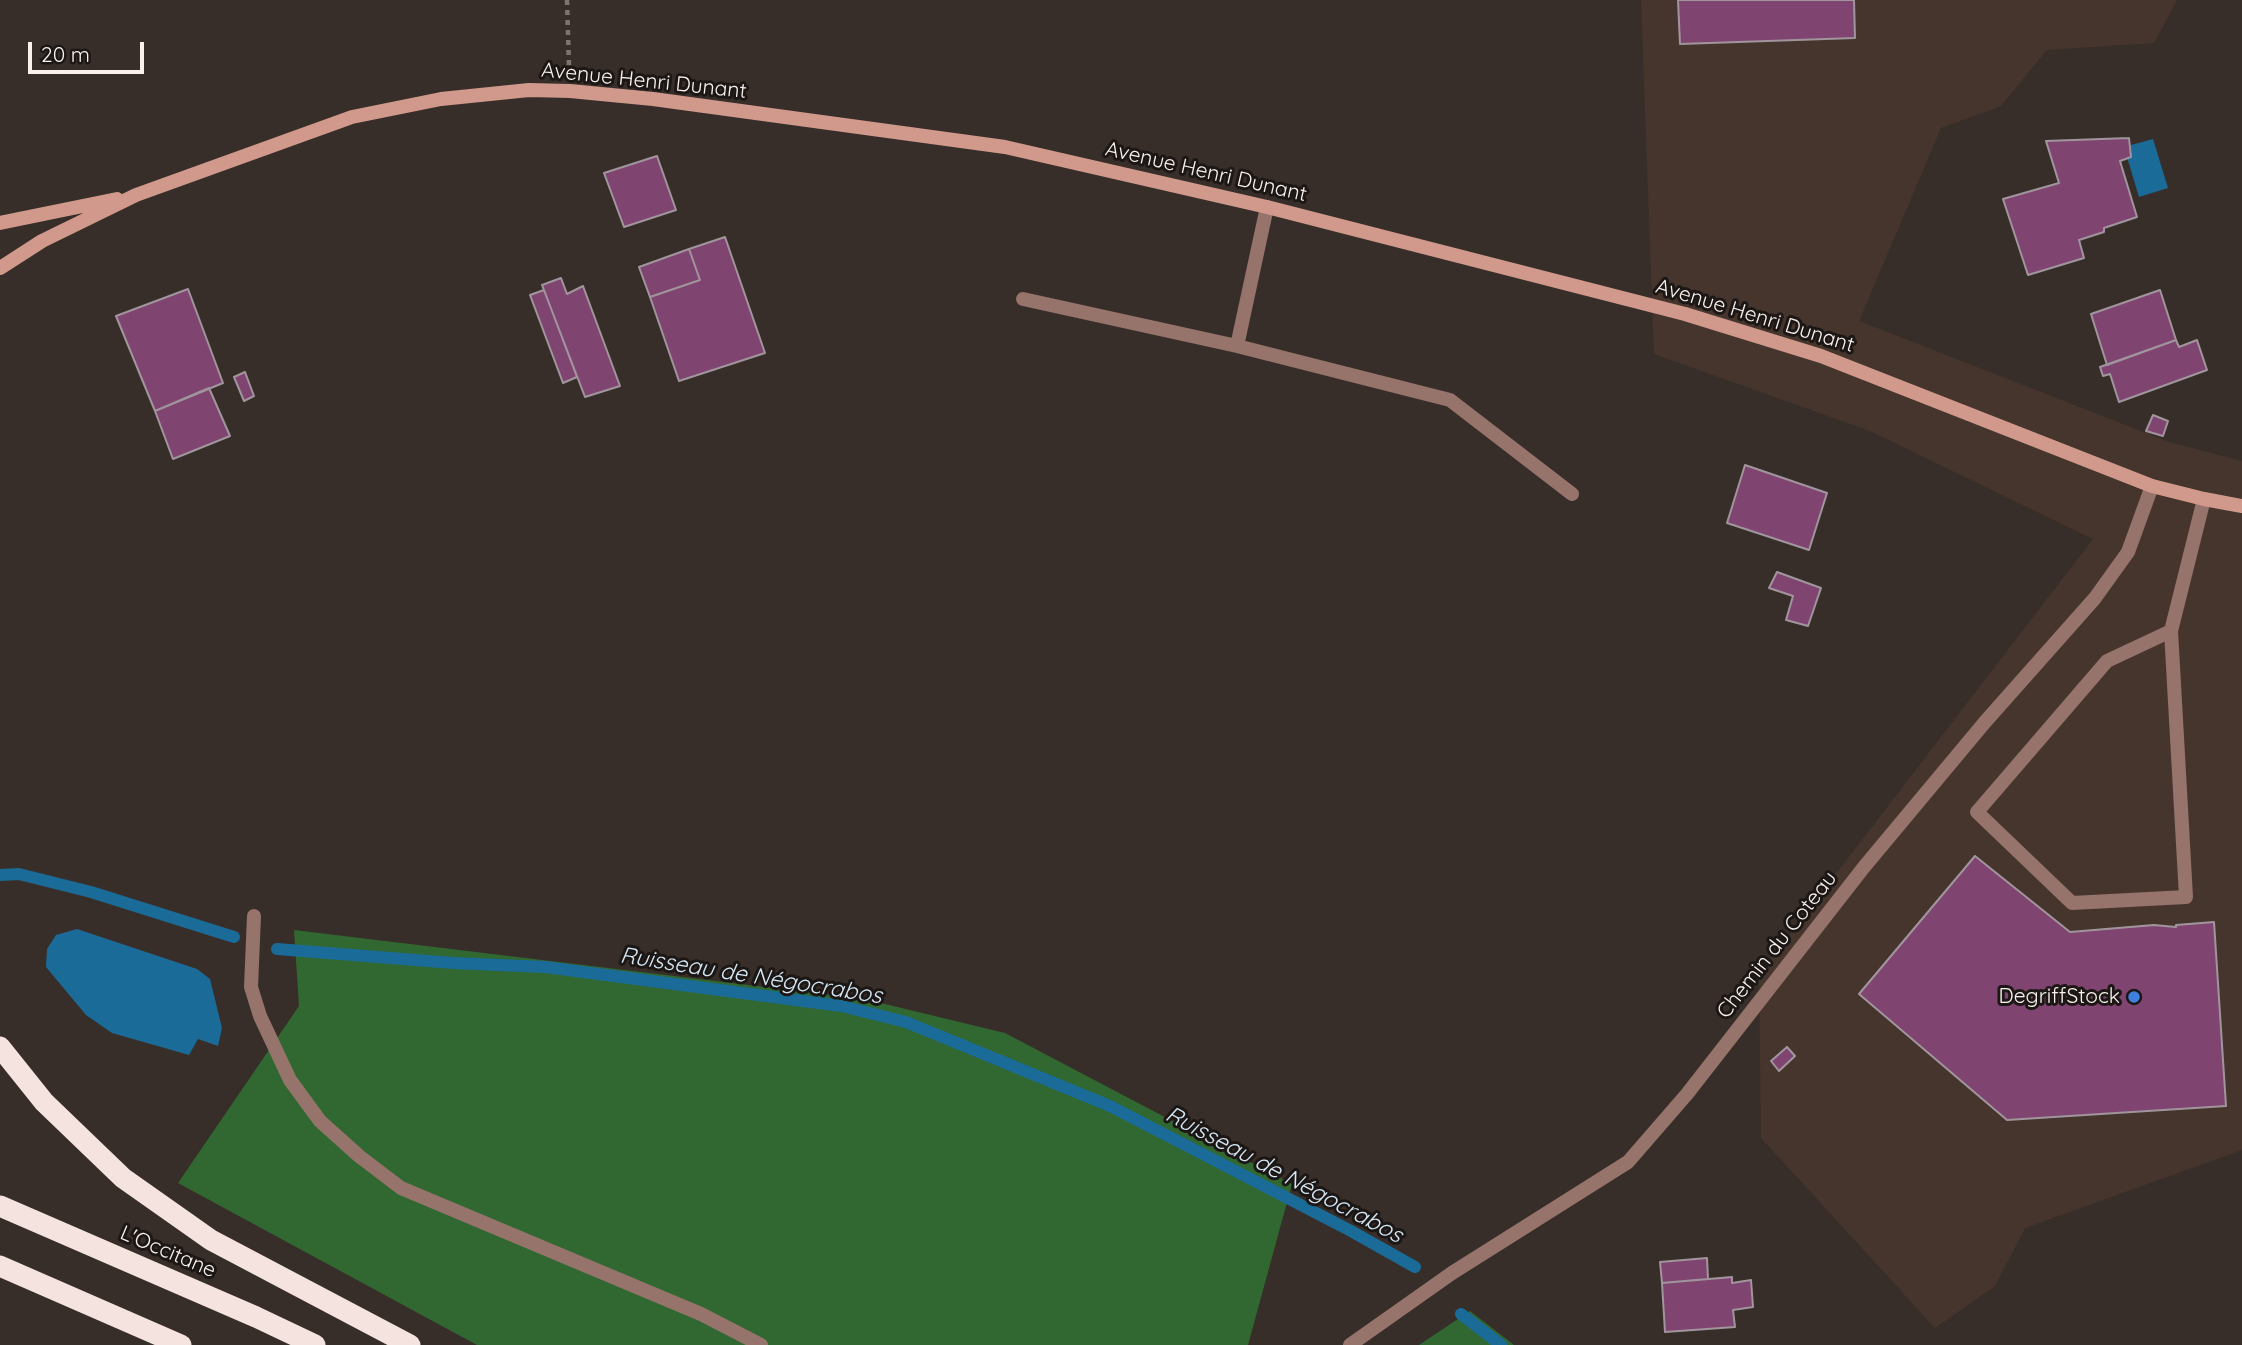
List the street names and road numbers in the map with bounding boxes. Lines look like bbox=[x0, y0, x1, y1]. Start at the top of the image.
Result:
street label: Avenue Henri Dunant bbox=[540, 58, 748, 104]
street label: Avenue Henri Dunant bbox=[1103, 137, 1309, 207]
street label: Avenue Henri Dunant bbox=[1653, 274, 1857, 358]
street label: Chemin du Coteau bbox=[1712, 866, 1842, 1024]
street label: L'Occitane bbox=[116, 1221, 220, 1283]

